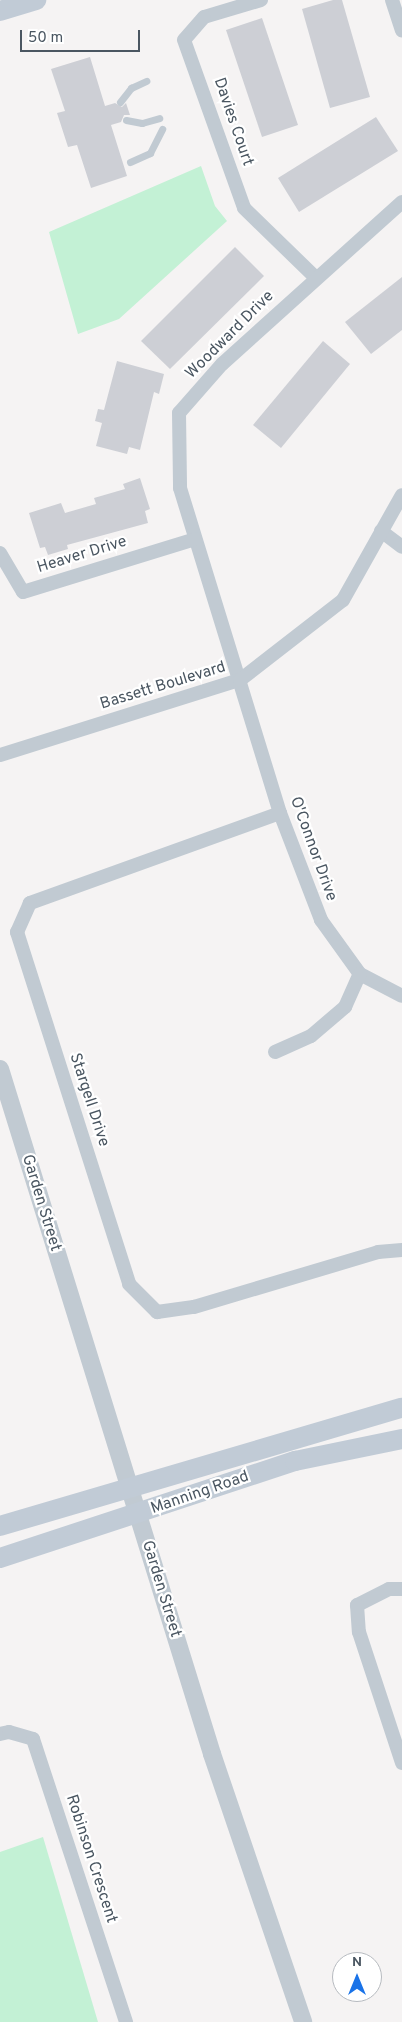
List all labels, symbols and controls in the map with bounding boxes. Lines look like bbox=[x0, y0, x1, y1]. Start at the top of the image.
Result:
scale bar bbox=[22, 20, 142, 52]
text: 50 m bbox=[28, 29, 63, 48]
street label: Davies Court bbox=[209, 75, 257, 169]
street label: Woodward Drive bbox=[182, 287, 278, 383]
street label: Heaver Drive bbox=[35, 532, 129, 578]
street label: Bassett Boulevard bbox=[98, 658, 228, 714]
street label: O'Connor Drive bbox=[285, 794, 341, 904]
street label: Stargell Drive bbox=[65, 1051, 113, 1149]
street label: Garden Street bbox=[17, 1152, 65, 1254]
street label: Manning Road bbox=[148, 1467, 252, 1519]
street label: Garden Street bbox=[137, 1538, 185, 1640]
street label: Robinson Crescent bbox=[61, 1792, 121, 1926]
north arrow bbox=[332, 1952, 382, 2002]
text: N bbox=[352, 1954, 362, 1971]

